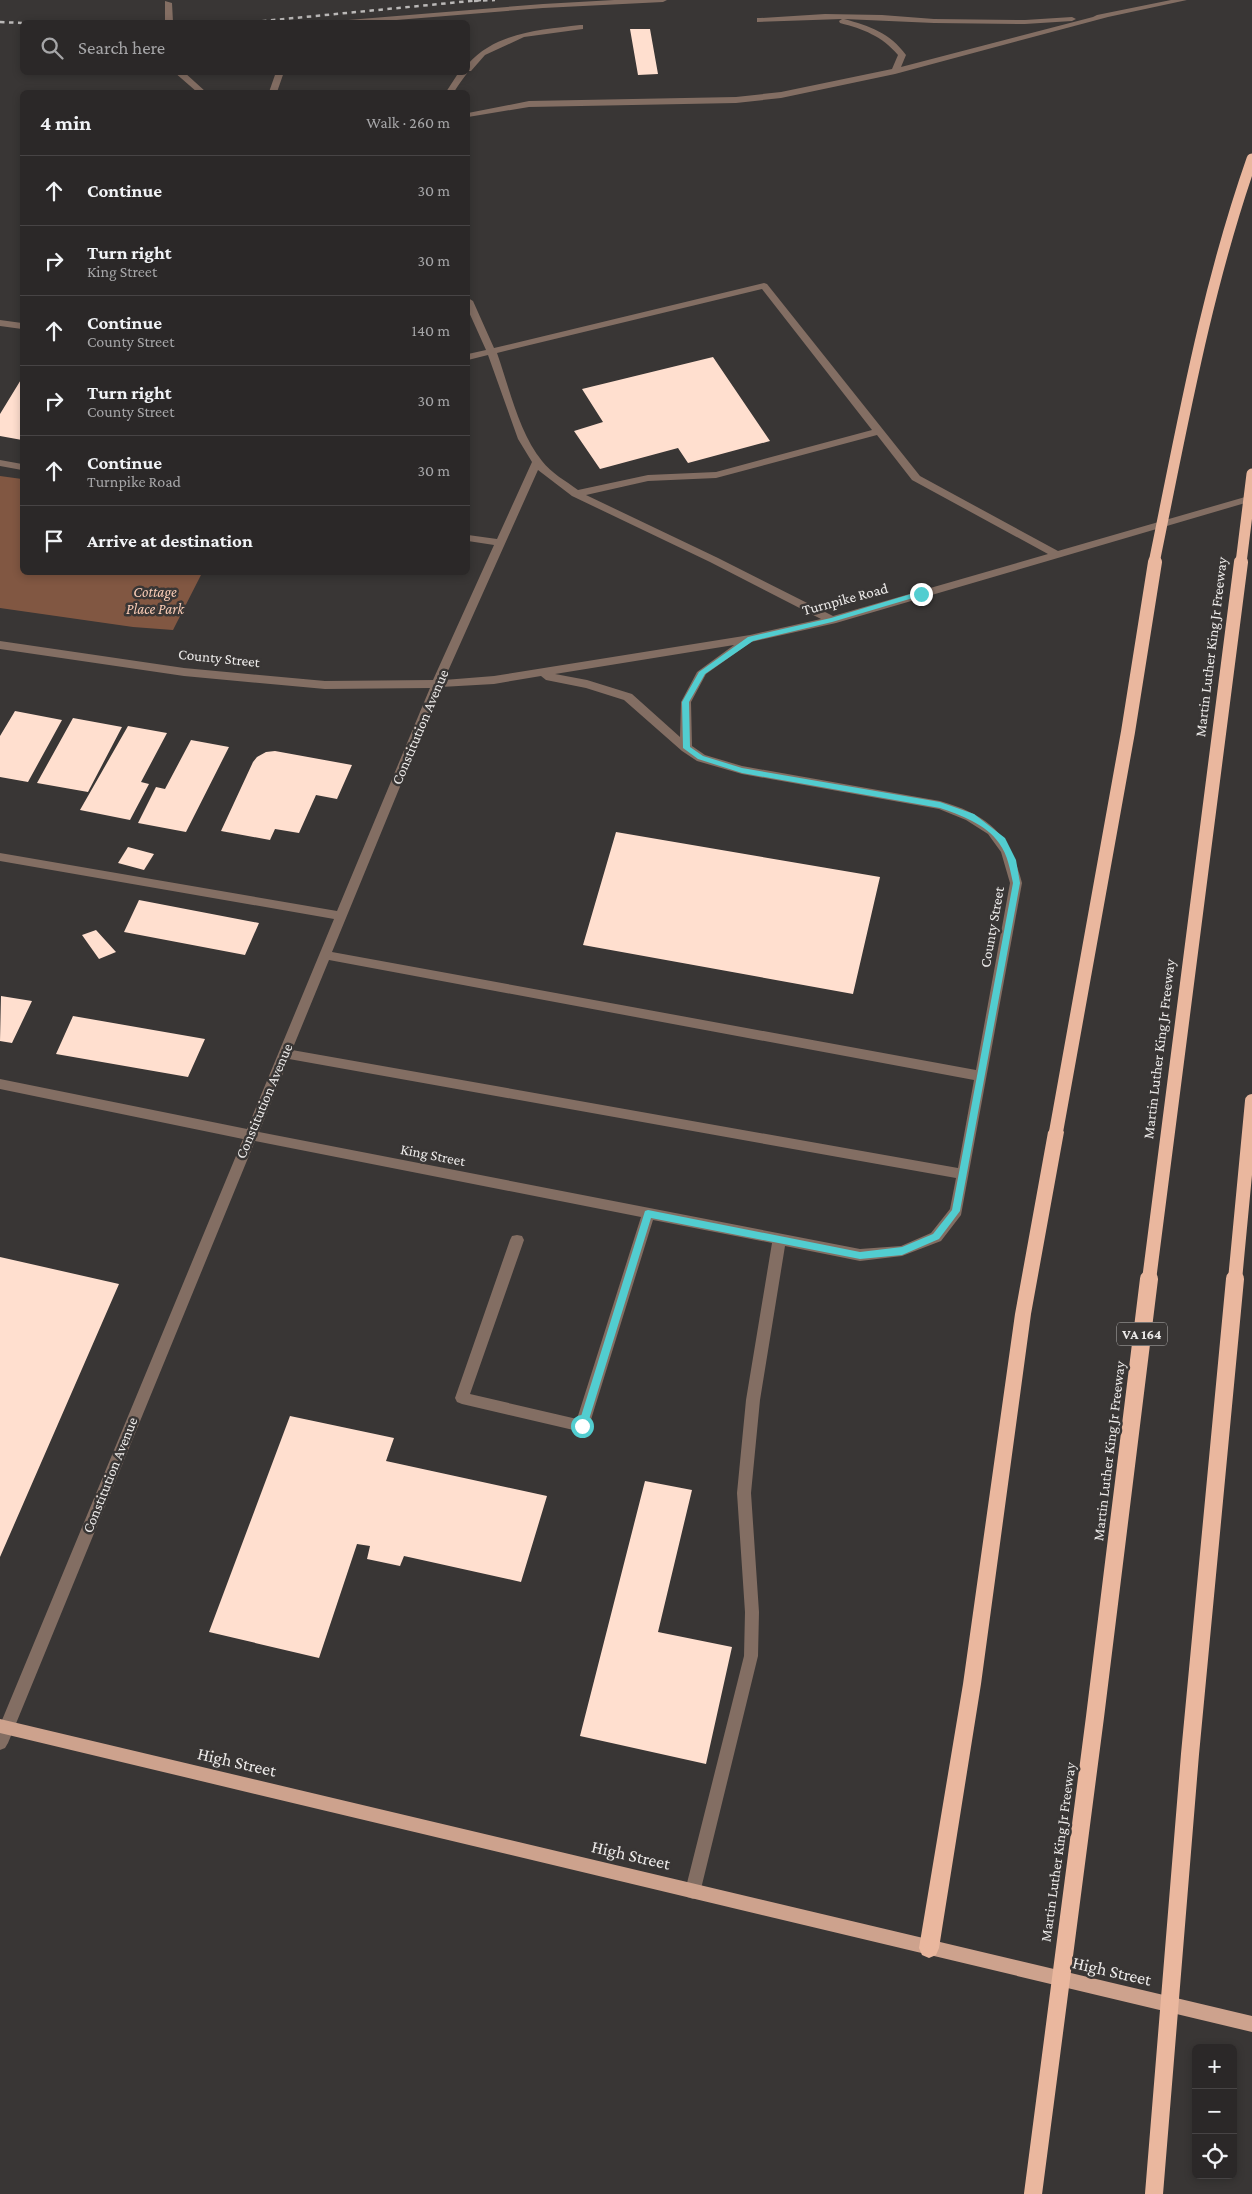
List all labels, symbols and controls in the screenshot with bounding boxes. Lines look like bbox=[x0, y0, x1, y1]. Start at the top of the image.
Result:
search box bbox=[20, 20, 470, 75]
icon: search bbox=[38, 34, 66, 62]
text: Search here bbox=[78, 37, 165, 58]
text: 4 min bbox=[40, 111, 91, 135]
text: Walk · 260 m bbox=[366, 114, 450, 131]
icon: ahead bbox=[40, 177, 68, 205]
text: Continue bbox=[87, 180, 162, 201]
text: 30 m bbox=[418, 182, 450, 199]
text: Turn right bbox=[87, 242, 172, 263]
icon: right bbox=[40, 247, 68, 275]
text: 30 m bbox=[418, 252, 450, 269]
text: King Street bbox=[87, 263, 157, 280]
text: Continue bbox=[87, 312, 162, 333]
icon: ahead bbox=[40, 317, 68, 345]
text: 140 m bbox=[412, 322, 450, 339]
text: County Street bbox=[87, 333, 174, 350]
text: Turn right bbox=[87, 382, 172, 403]
icon: right bbox=[40, 387, 68, 415]
text: 30 m bbox=[418, 392, 450, 409]
text: County Street bbox=[87, 403, 174, 420]
text: Continue bbox=[87, 452, 162, 473]
icon: ahead bbox=[40, 457, 68, 485]
text: 30 m bbox=[418, 462, 450, 479]
text: Turnpike Road bbox=[87, 473, 181, 490]
icon: arrive bbox=[40, 527, 68, 555]
text: Arrive at destination bbox=[87, 530, 253, 551]
street label: Martin Luther King Jr Freeway bbox=[1192, 556, 1231, 738]
street label: Turnpike Road bbox=[800, 580, 890, 619]
route end bbox=[910, 583, 933, 606]
park label: Cottage Place Park bbox=[126, 584, 185, 617]
street label: County Street bbox=[177, 646, 262, 671]
street label: Constitution Avenue bbox=[389, 667, 452, 787]
street label: County Street bbox=[977, 884, 1008, 969]
street label: Martin Luther King Jr Freeway bbox=[1140, 958, 1179, 1140]
street label: Constitution Avenue bbox=[233, 1041, 296, 1161]
street label: King Street bbox=[399, 1141, 468, 1170]
road number: VA 164 bbox=[1117, 1322, 1167, 1346]
street label: Martin Luther King Jr Freeway bbox=[1090, 1360, 1129, 1542]
street label: Constitution Avenue bbox=[79, 1414, 141, 1535]
route start bbox=[571, 1415, 594, 1438]
street label: High Street bbox=[196, 1743, 279, 1781]
street label: Martin Luther King Jr Freeway bbox=[1037, 1761, 1080, 1943]
street label: High Street bbox=[590, 1836, 673, 1874]
street label: High Street bbox=[1071, 1952, 1154, 1990]
map controls bbox=[1192, 2044, 1237, 2179]
button: + bbox=[1192, 2044, 1237, 2089]
button: − bbox=[1192, 2089, 1237, 2134]
button: locate bbox=[1192, 2134, 1237, 2179]

